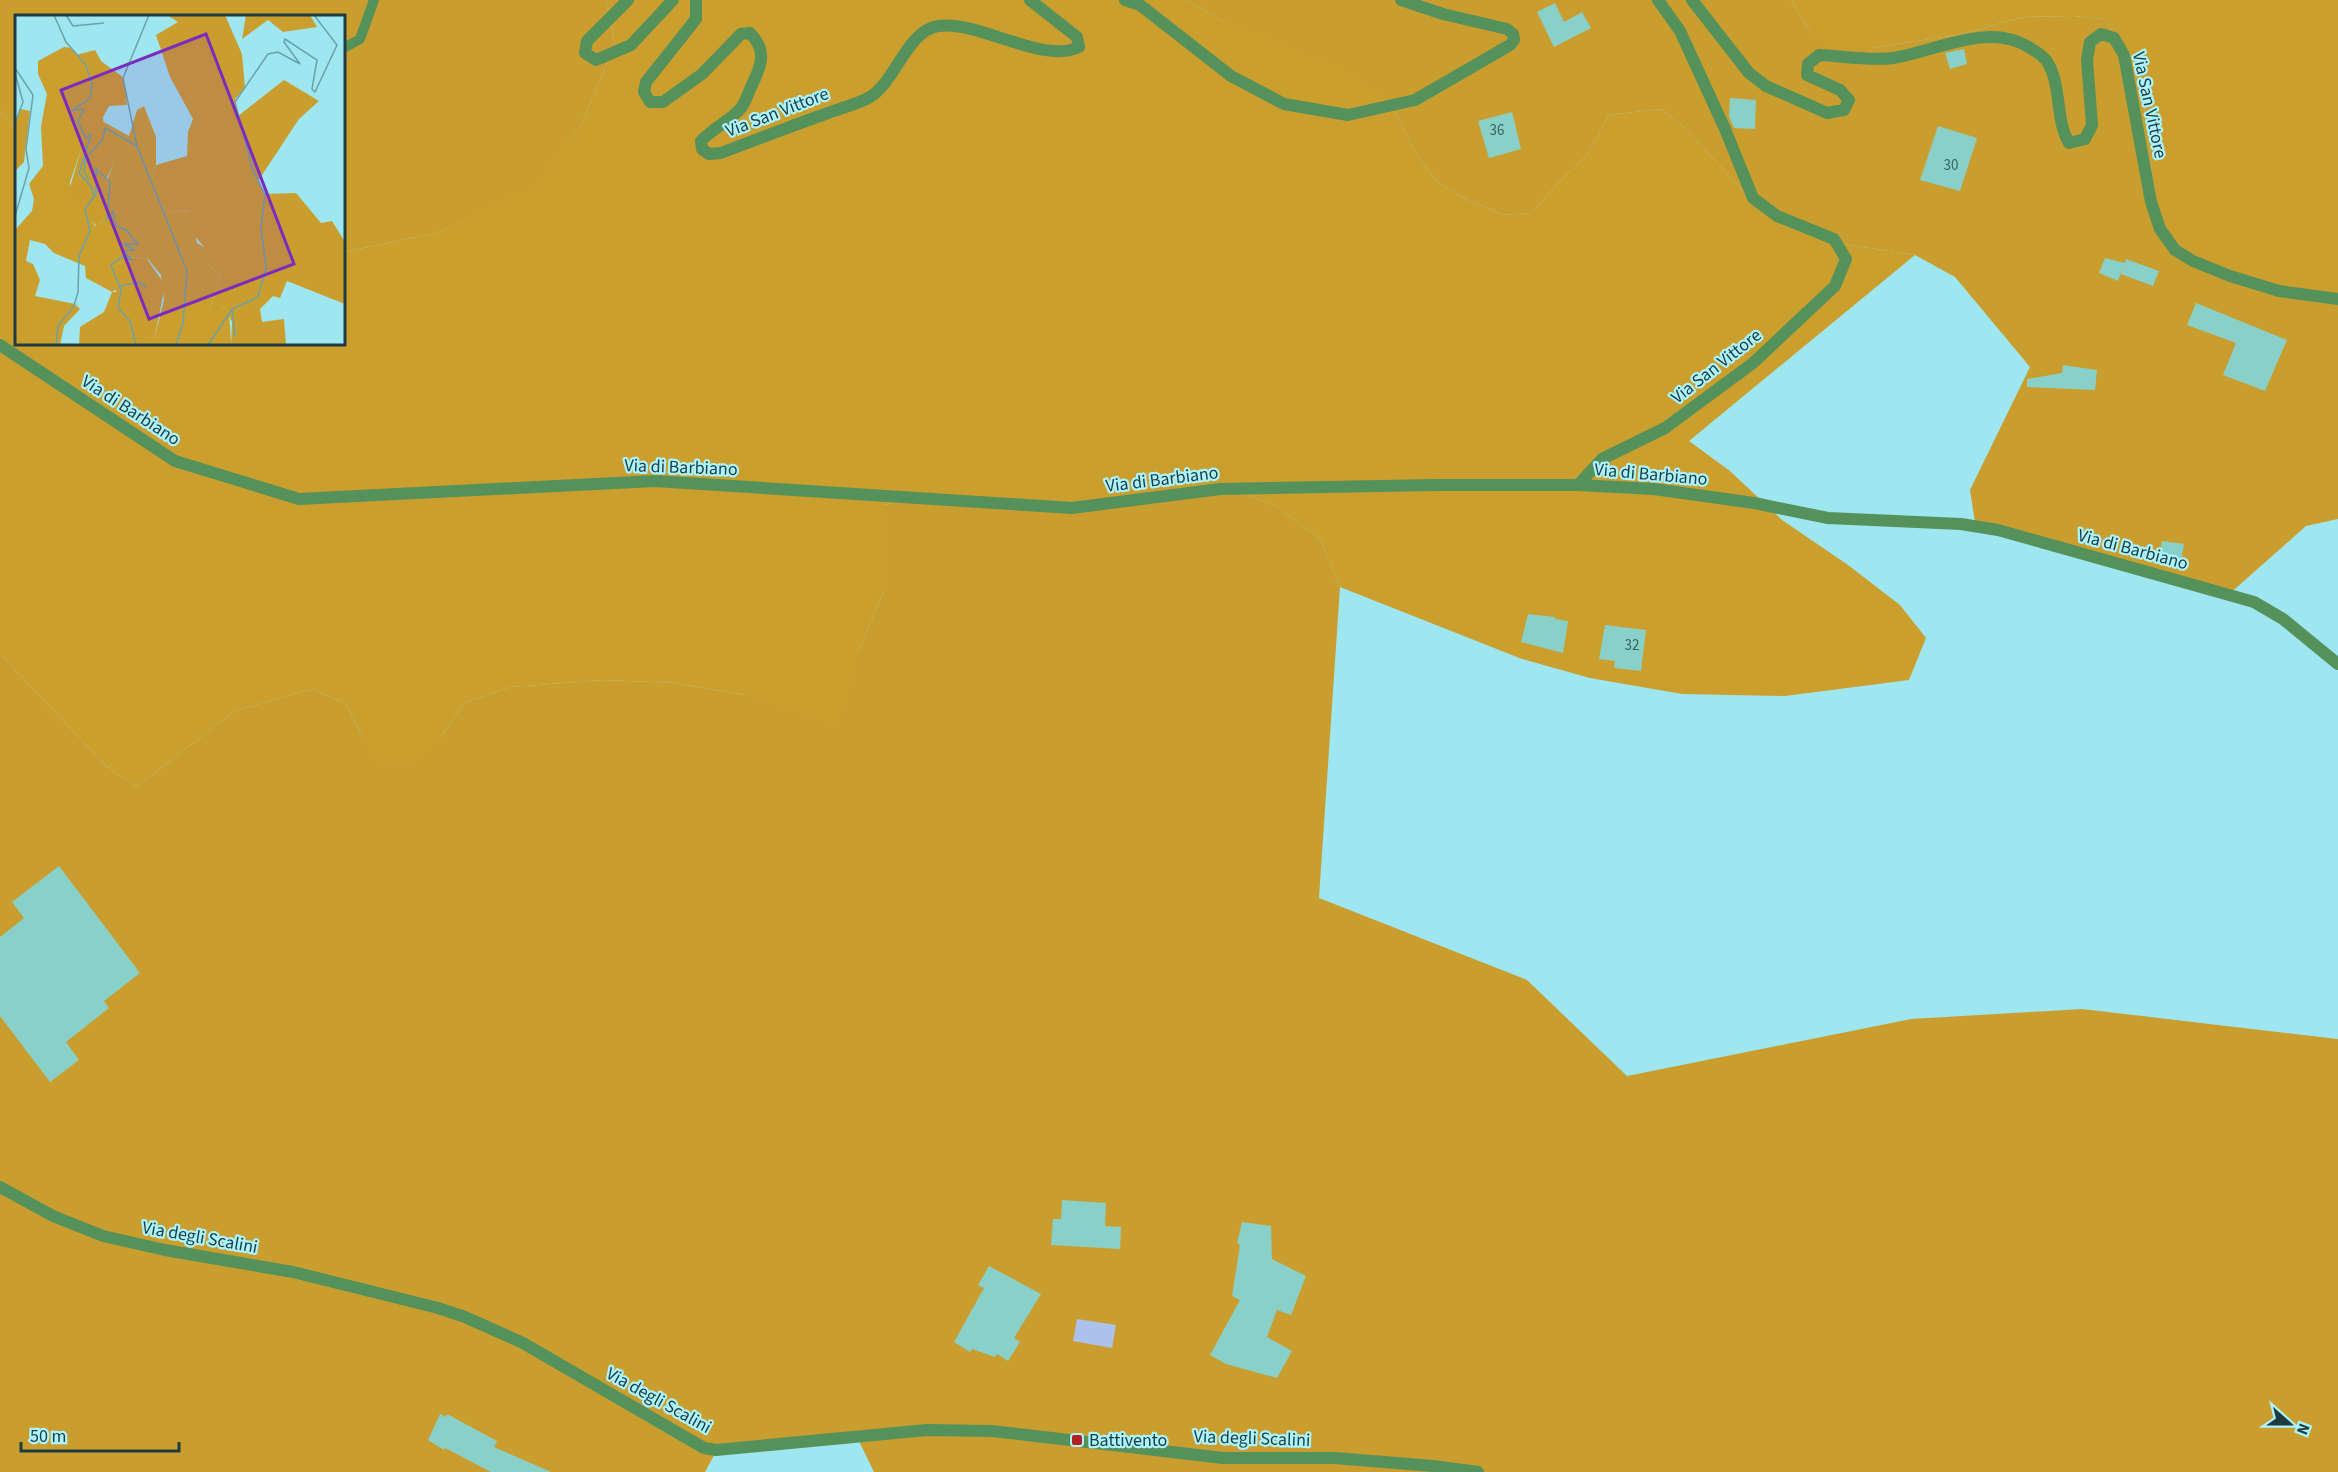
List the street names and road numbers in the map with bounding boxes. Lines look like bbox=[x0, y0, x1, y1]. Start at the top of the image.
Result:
street label: Via San Vittore bbox=[2126, 49, 2173, 161]
street label: Via San Vittore bbox=[722, 81, 832, 144]
street label: Via San Vittore bbox=[1666, 323, 1767, 410]
street label: Via di Barbiano bbox=[76, 369, 185, 452]
street label: Via di Barbiano bbox=[624, 453, 738, 482]
street label: Via di Barbiano bbox=[1593, 457, 1709, 492]
street label: Via di Barbiano bbox=[1104, 460, 1220, 499]
street label: Via di Barbiano bbox=[2075, 523, 2191, 576]
street label: Via degli Scalini bbox=[140, 1215, 260, 1260]
street label: Via degli Scalini bbox=[602, 1361, 716, 1440]
street label: Via degli Scalini bbox=[1193, 1424, 1311, 1453]

